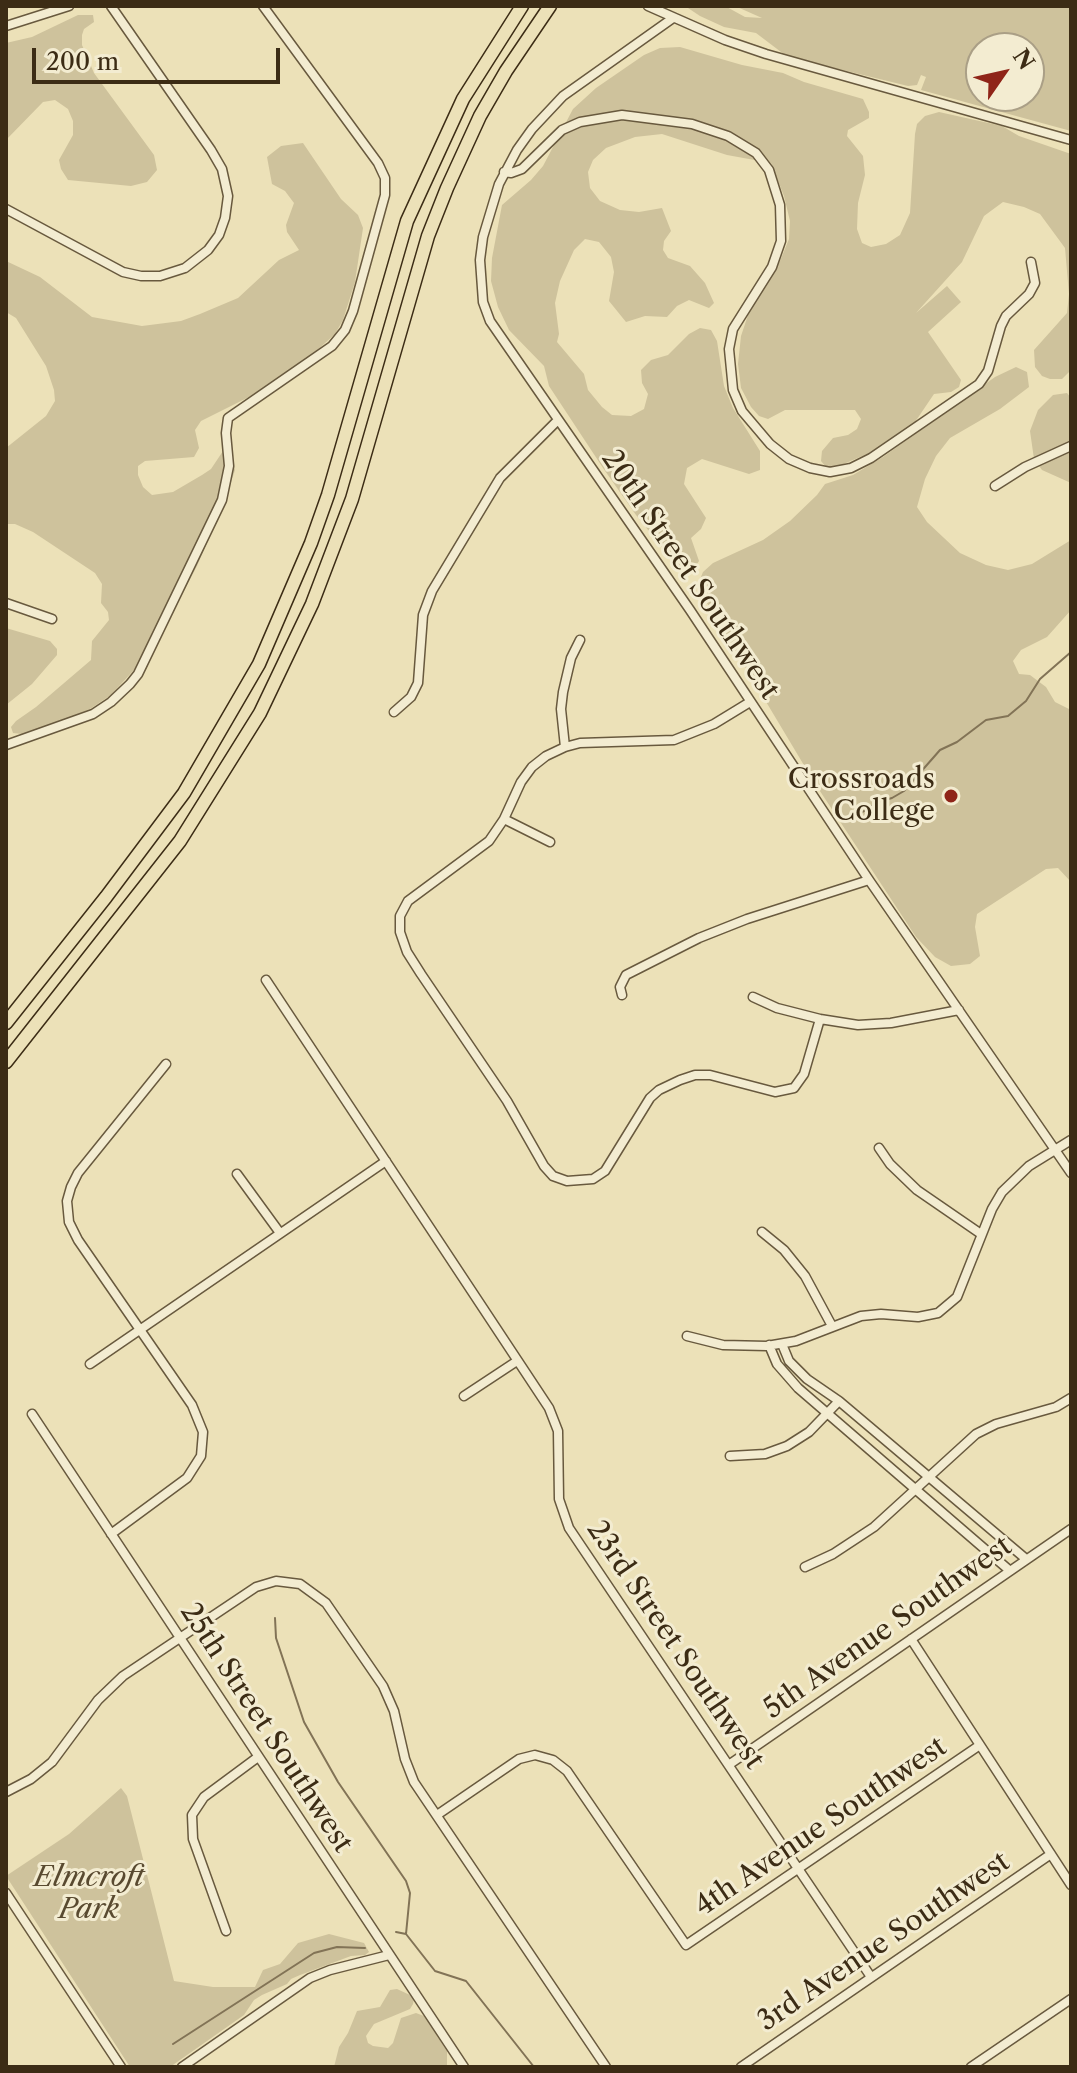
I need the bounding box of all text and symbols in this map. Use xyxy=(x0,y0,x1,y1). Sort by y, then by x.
scale bar xyxy=(36,32,284,82)
north arrow xyxy=(965,32,1045,112)
text: N xyxy=(1007,44,1040,75)
text: 200 m xyxy=(46,47,119,76)
street label: 20th Street Southwest xyxy=(594,444,786,706)
place label: Crossroads College xyxy=(788,763,935,829)
marker: Crossroads College xyxy=(942,787,960,805)
street label: 23rd Street Southwest xyxy=(579,1514,771,1776)
street label: 5th Avenue Southwest xyxy=(758,1530,1018,1726)
street label: 25th Street Southwest xyxy=(173,1597,359,1859)
street label: 4th Avenue Southwest xyxy=(689,1730,953,1924)
street label: 3rd Avenue Southwest xyxy=(752,1845,1016,2039)
park label: Elmcroft Park xyxy=(34,1861,144,1927)

